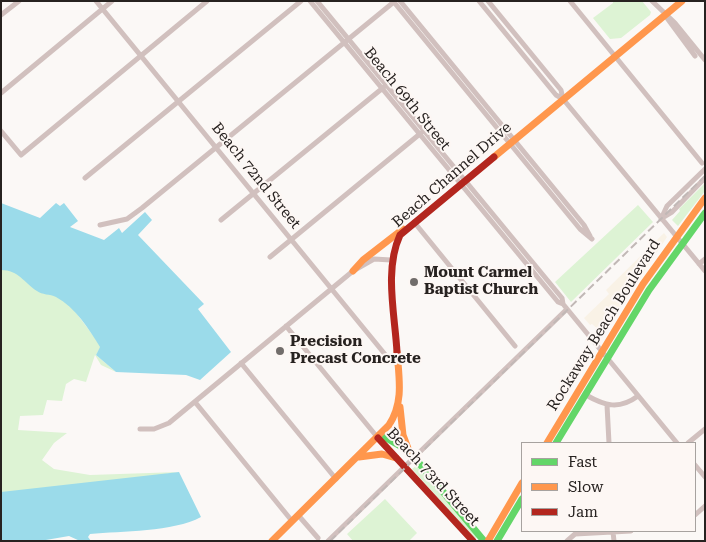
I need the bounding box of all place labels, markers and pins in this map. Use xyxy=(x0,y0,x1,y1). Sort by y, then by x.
place label: Mount Carmel Baptist Church xyxy=(424,264,538,299)
marker: Mount Carmel Baptist Church xyxy=(408,276,420,288)
place label: Precision Precast Concrete xyxy=(290,333,421,368)
marker: Precision Precast Concrete xyxy=(274,345,286,357)

